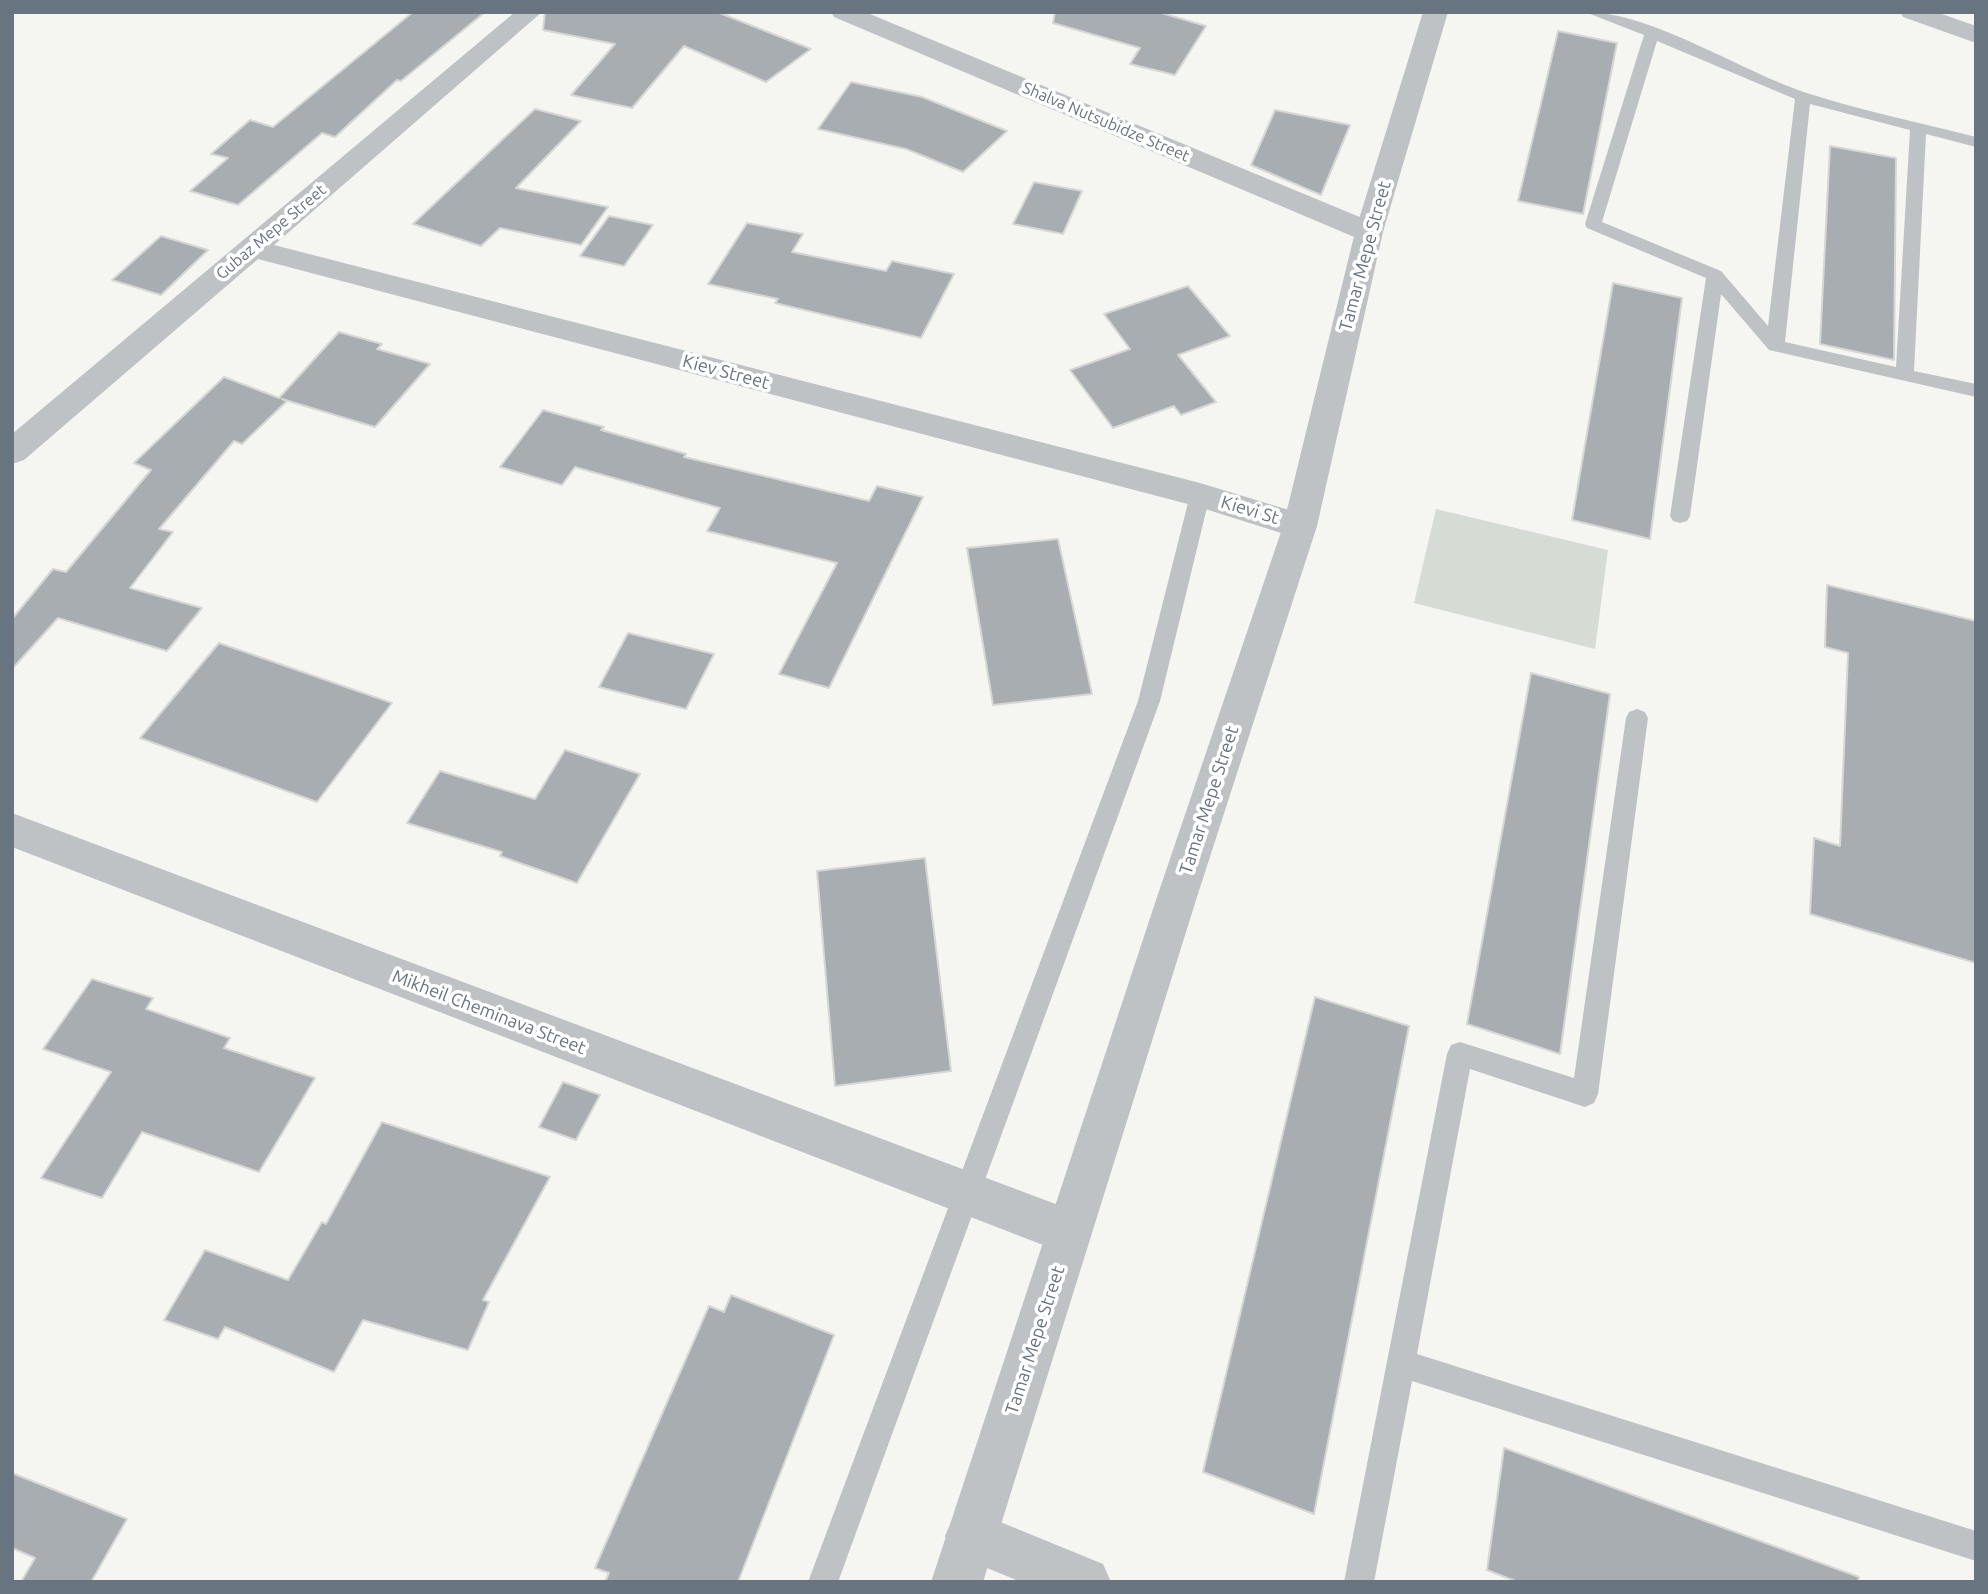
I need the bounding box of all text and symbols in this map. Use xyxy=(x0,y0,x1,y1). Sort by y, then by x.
street label: Shalva Nutsubidze Street xyxy=(1020,78,1192,166)
street label: Tamar Mepe Street xyxy=(1335,178,1395,334)
street label: Gubaz Mepe Street xyxy=(212,180,330,284)
street label: Kiev Street xyxy=(680,350,772,394)
street label: Kievi St xyxy=(1218,491,1282,529)
street label: Tamar Mepe Street xyxy=(1175,723,1243,877)
street label: Mikheil Cheminava Street xyxy=(389,965,589,1059)
street label: Tamar Mepe Street xyxy=(1001,1263,1069,1417)

